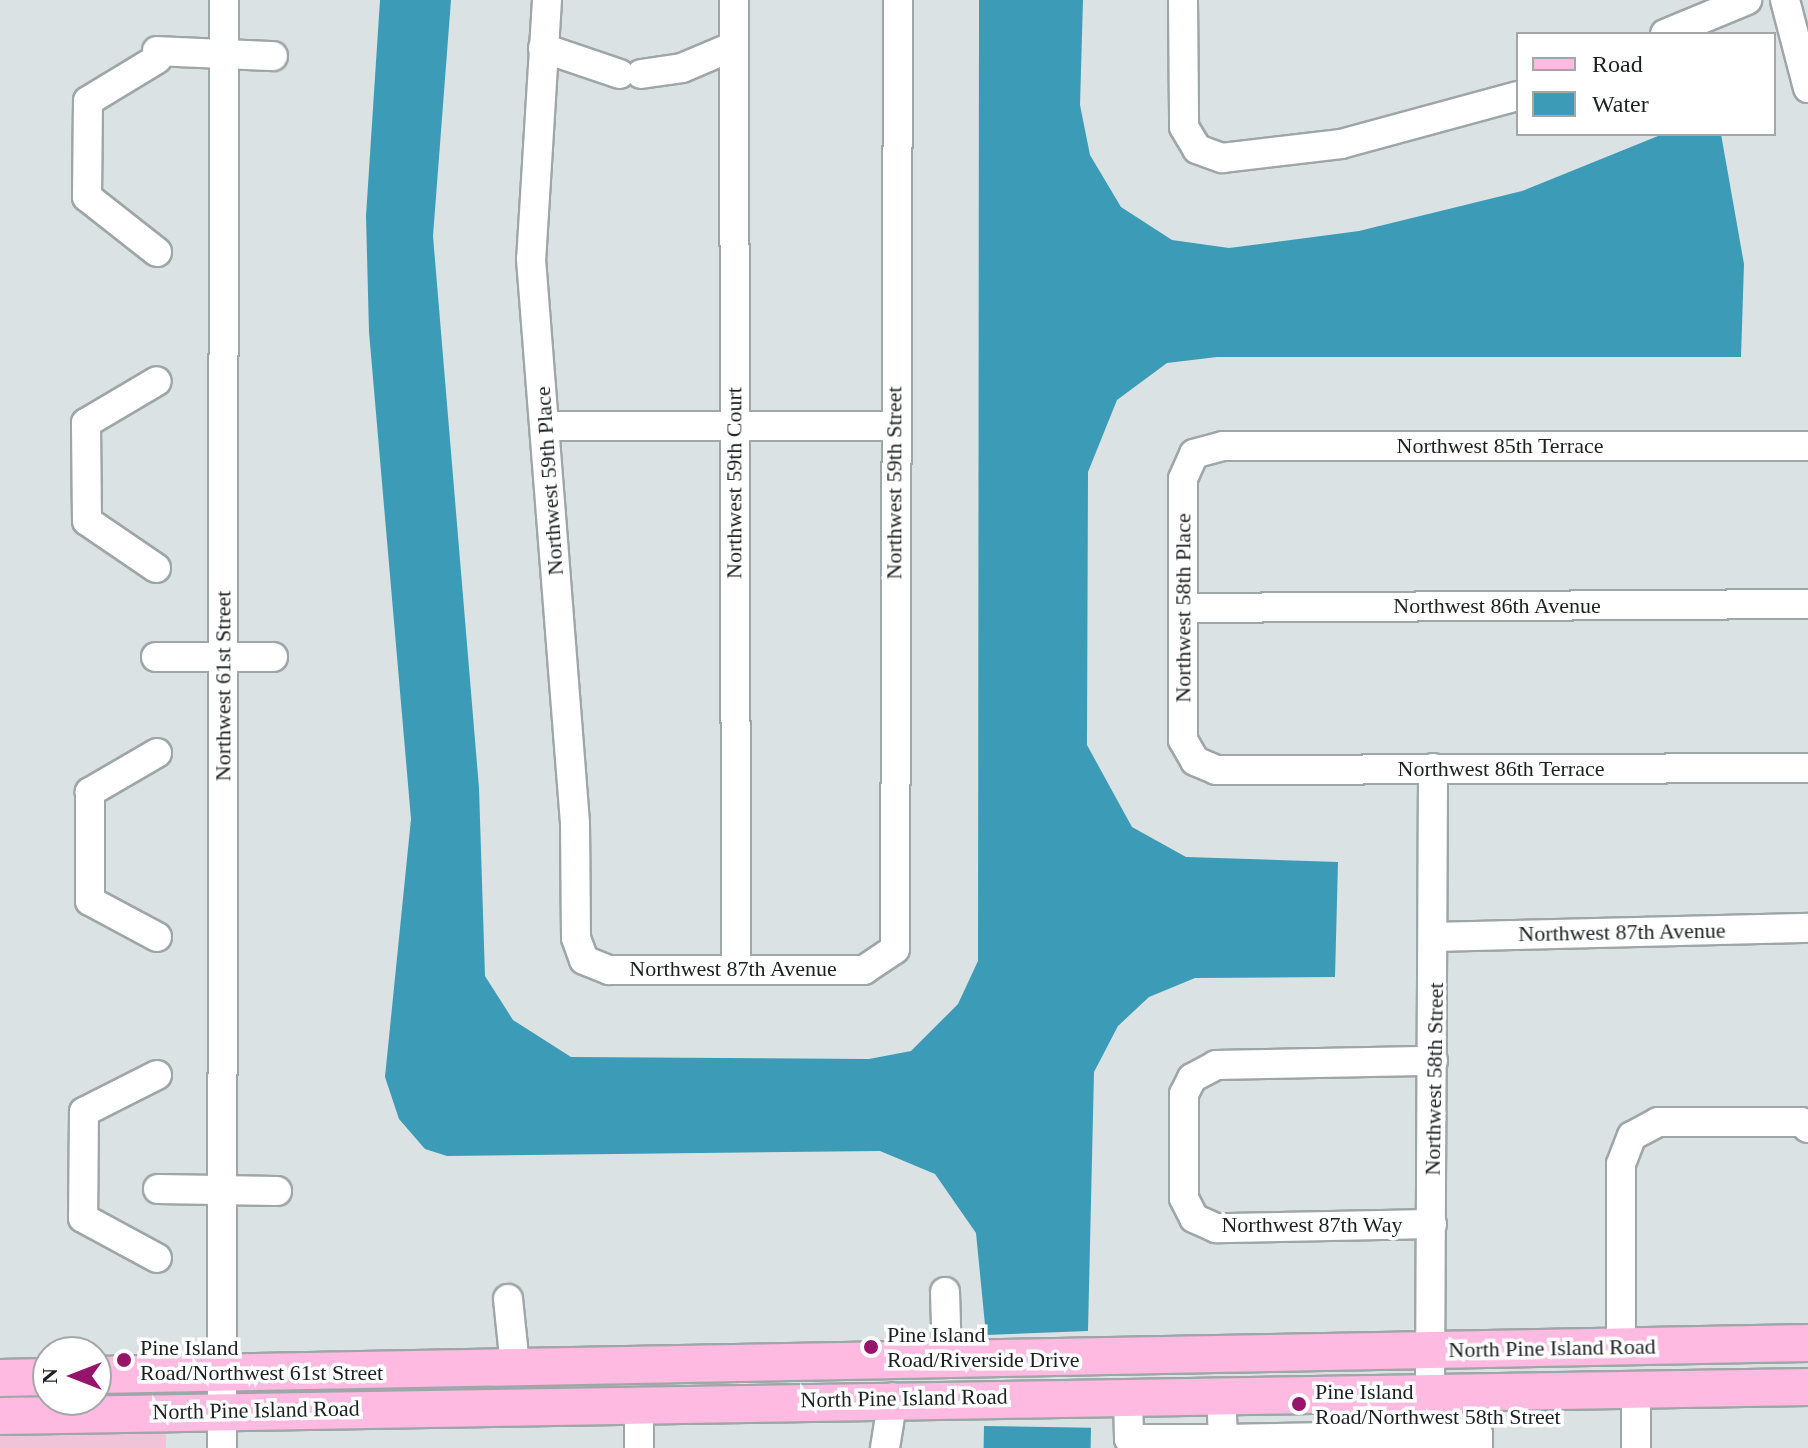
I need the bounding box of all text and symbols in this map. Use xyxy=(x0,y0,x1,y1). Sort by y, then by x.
legend xyxy=(1516,32,1776,136)
text: Road xyxy=(1592,51,1643,77)
text: Water xyxy=(1592,91,1649,117)
street label: Northwest 59th Place xyxy=(529,386,569,576)
street label: Northwest 59th Street xyxy=(881,386,907,580)
street label: Northwest 59th Court xyxy=(721,387,747,579)
street label: Northwest 85th Terrace xyxy=(1396,433,1604,459)
street label: Northwest 58th Place xyxy=(1170,513,1196,703)
street label: Northwest 61st Street xyxy=(210,591,236,781)
street label: Northwest 86th Avenue xyxy=(1393,593,1601,619)
street label: Northwest 86th Terrace xyxy=(1397,756,1605,782)
street label: Northwest 87th Avenue xyxy=(1518,917,1726,947)
street label: Northwest 87th Avenue xyxy=(629,956,837,982)
street label: Northwest 58th Street xyxy=(1419,982,1449,1176)
street label: Northwest 87th Way xyxy=(1221,1212,1403,1238)
place label: Pine Island Road/Riverside Drive xyxy=(887,1321,1079,1372)
street label: North Pine Island Road xyxy=(1448,1333,1656,1363)
place label: Pine Island Road/Northwest 61st Street xyxy=(140,1334,383,1386)
north arrow xyxy=(32,1336,112,1416)
marker: Pine Island Road/Riverside Drive xyxy=(862,1338,880,1356)
marker: Pine Island Road/Northwest 61st Street xyxy=(115,1351,133,1369)
text: N xyxy=(37,1368,62,1384)
place label: Pine Island Road/Northwest 58th Street xyxy=(1315,1378,1561,1430)
street label: North Pine Island Road xyxy=(800,1383,1008,1413)
street label: North Pine Island Road xyxy=(152,1395,360,1425)
marker: Pine Island Road/Northwest 58th Street xyxy=(1290,1395,1308,1413)

